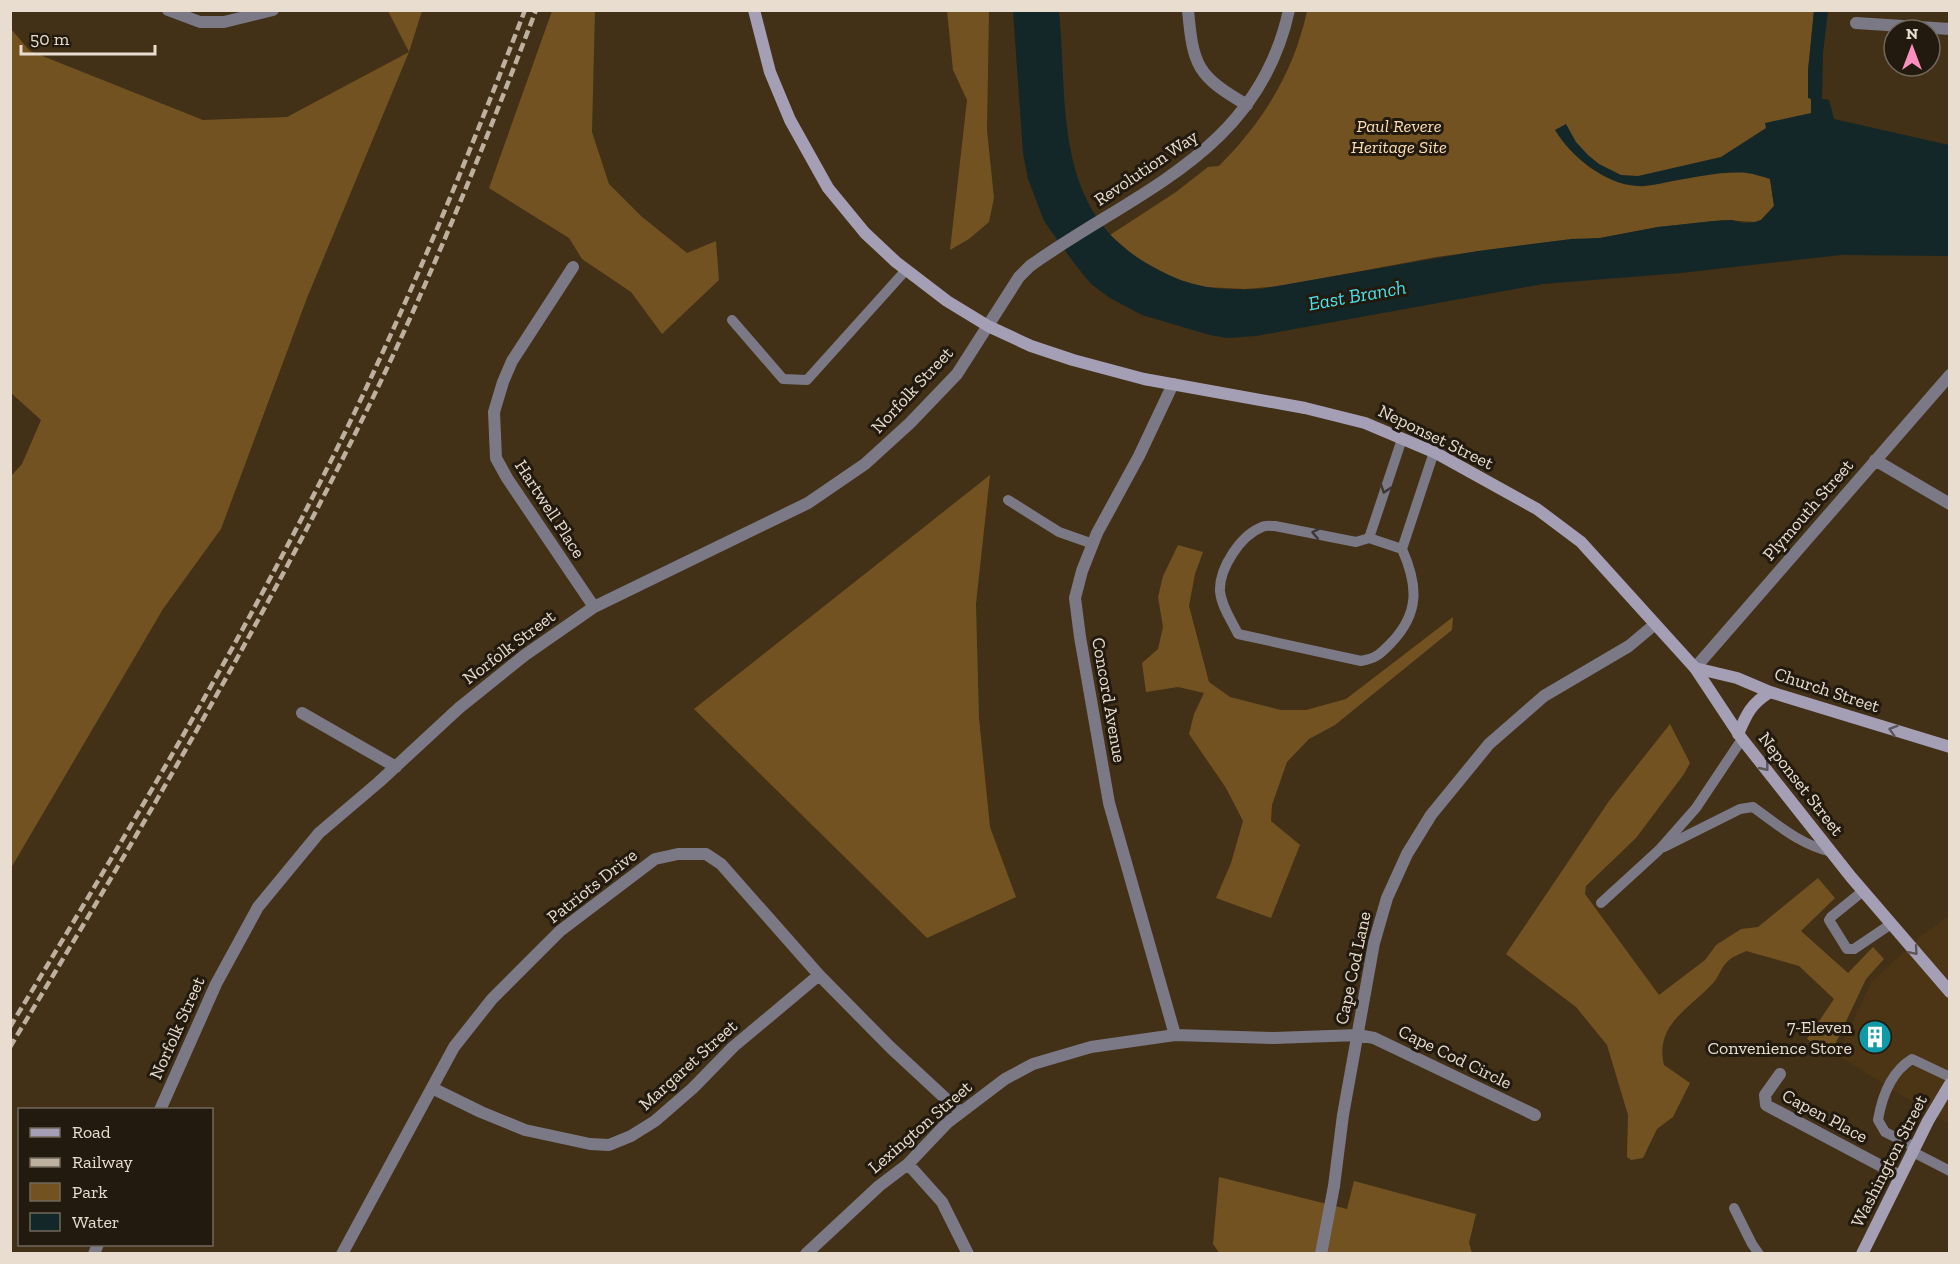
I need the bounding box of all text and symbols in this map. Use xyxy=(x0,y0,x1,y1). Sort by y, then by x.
scale bar xyxy=(21,18,154,56)
north arrow xyxy=(1882,18,1942,78)
text: N xyxy=(1906,24,1918,43)
text: 50 m xyxy=(30,28,70,50)
park label: Paul Revere Heritage Site xyxy=(1351,115,1447,158)
street label: Revolution Way xyxy=(1090,125,1203,211)
water label: East Branch xyxy=(1306,275,1408,315)
street label: Norfolk Street xyxy=(866,342,958,438)
street label: Neponset Street xyxy=(1375,400,1497,474)
street label: Plymouth Street xyxy=(1758,455,1858,565)
street label: Hartwell Place xyxy=(510,456,590,562)
one-way arrow xyxy=(1380,483,1392,494)
one-way arrow xyxy=(1311,527,1321,540)
street label: Norfolk Street xyxy=(458,605,560,689)
street label: Concord Avenue xyxy=(1087,636,1131,764)
street label: Church Street xyxy=(1772,663,1883,717)
one-way arrow xyxy=(1889,725,1899,737)
street label: Neponset Street xyxy=(1754,728,1848,840)
one-way arrow xyxy=(1757,760,1768,771)
street label: Patriots Drive xyxy=(542,844,642,928)
street label: Cape Cod Lane xyxy=(1330,910,1376,1026)
one-way arrow xyxy=(1907,944,1918,955)
street label: Norfolk Street xyxy=(145,973,210,1083)
street label: Margaret Street xyxy=(634,1015,742,1115)
place label: 7-Eleven Convenience Store xyxy=(1707,1016,1853,1059)
building icon: 7-Eleven Convenience Store xyxy=(1857,1019,1893,1055)
street label: Cape Cod Circle xyxy=(1395,1020,1515,1094)
street label: Lexington Street xyxy=(864,1076,977,1178)
street label: Capen Place xyxy=(1778,1084,1872,1148)
street label: Washington Street xyxy=(1846,1091,1932,1231)
legend xyxy=(18,1108,213,1246)
text: Road xyxy=(72,1121,111,1143)
text: Railway xyxy=(72,1151,134,1173)
text: Park xyxy=(72,1181,108,1203)
text: Water xyxy=(72,1211,119,1233)

